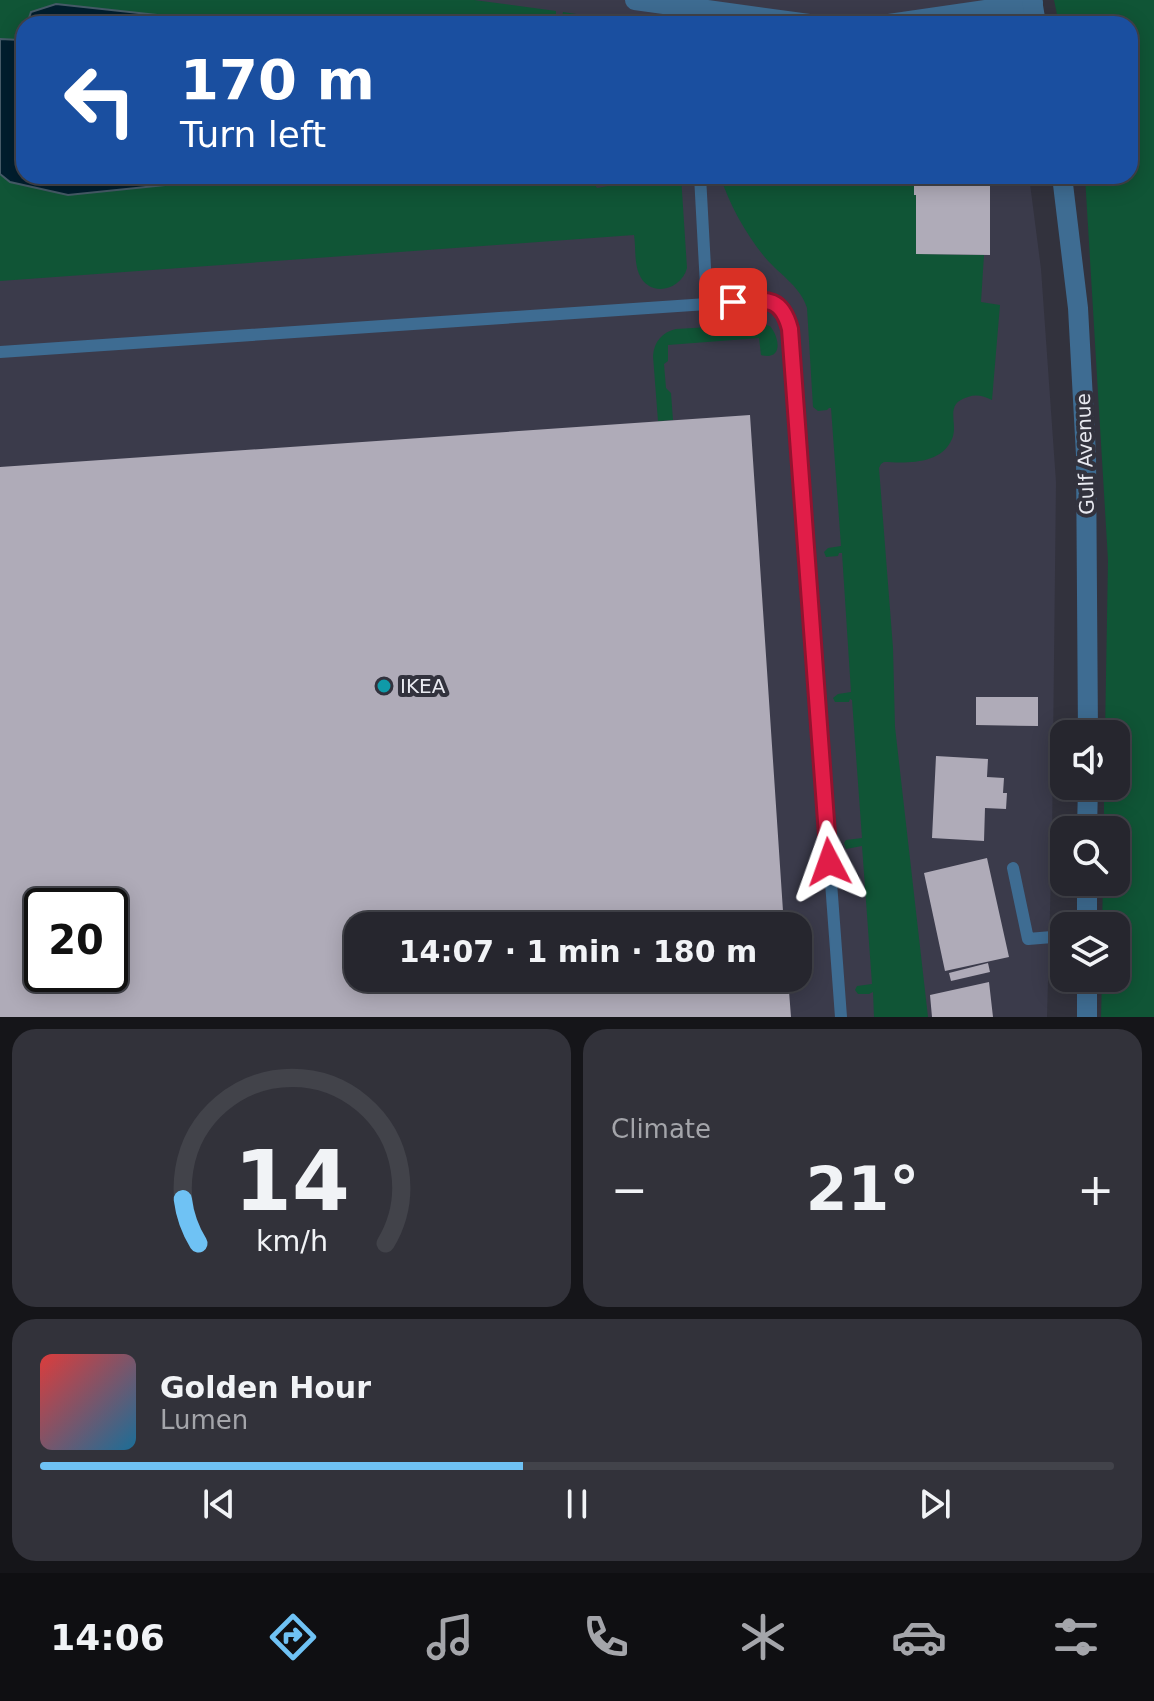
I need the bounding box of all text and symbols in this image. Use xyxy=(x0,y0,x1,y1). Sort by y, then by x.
text: 170 m xyxy=(180,47,375,112)
icon: left xyxy=(48,48,152,152)
text: Turn left xyxy=(180,114,326,155)
pin xyxy=(699,268,767,336)
icon: arrive xyxy=(711,280,755,324)
street label: Gulf Avenue xyxy=(1071,393,1099,515)
place label: IKEA xyxy=(400,674,446,698)
marker: IKEA xyxy=(375,677,393,695)
map controls xyxy=(1050,720,1130,992)
button: sound xyxy=(1050,720,1130,800)
button: search xyxy=(1050,816,1130,896)
position arrow xyxy=(787,820,871,904)
speed limit sign: 20 xyxy=(24,888,128,992)
button: layers xyxy=(1050,912,1130,992)
text: 14:07 · 1 min · 180 m xyxy=(399,934,757,969)
text: Climate xyxy=(611,1114,711,1144)
text: 14 xyxy=(234,1133,349,1230)
text: 21° xyxy=(806,1154,919,1224)
text: − xyxy=(611,1164,648,1215)
text: + xyxy=(1077,1164,1114,1215)
text: km/h xyxy=(255,1224,328,1258)
text: Golden Hour xyxy=(160,1370,371,1405)
text: Lumen xyxy=(160,1405,248,1435)
icon: previous xyxy=(197,1482,241,1526)
icon: pause xyxy=(555,1482,599,1526)
icon: next xyxy=(913,1482,957,1526)
icon: directions xyxy=(265,1609,321,1665)
icon: music xyxy=(422,1609,478,1665)
icon: phone xyxy=(578,1609,634,1665)
icon: climate xyxy=(735,1609,791,1665)
icon: car xyxy=(891,1609,947,1665)
icon: filters xyxy=(1048,1609,1104,1665)
text: 14:06 xyxy=(50,1617,165,1658)

